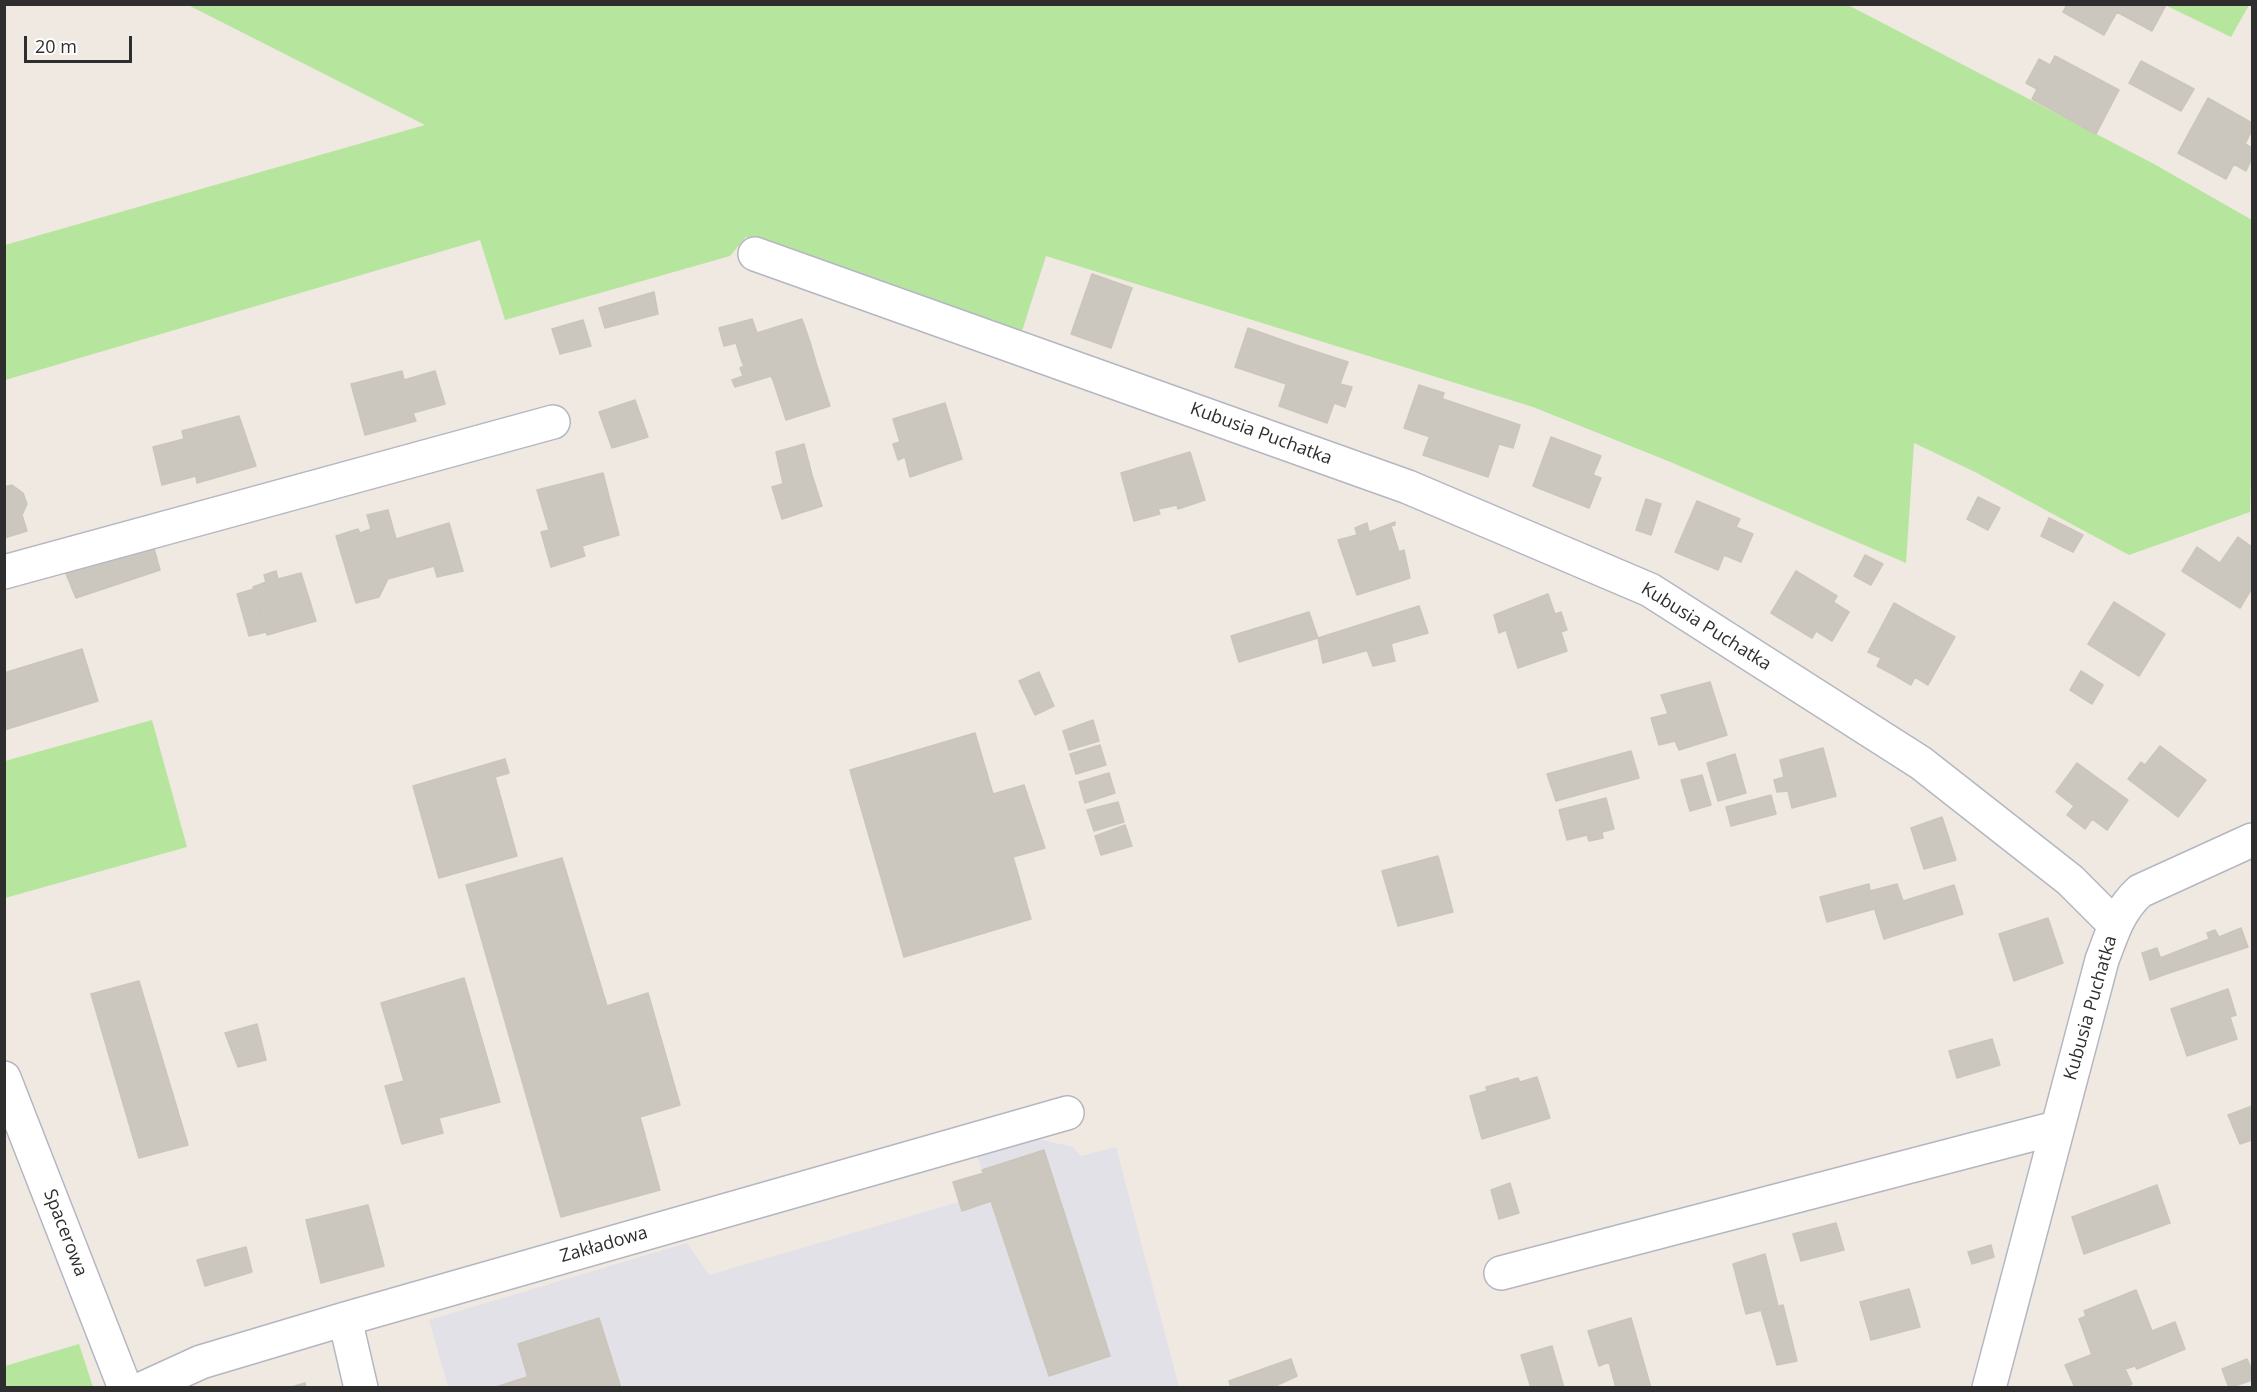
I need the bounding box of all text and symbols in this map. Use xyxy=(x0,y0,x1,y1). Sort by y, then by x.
scale bar xyxy=(27,24,135,62)
text: 20 m xyxy=(35,34,77,58)
street label: Kubusia Puchatka xyxy=(1187,398,1335,470)
street label: Kubusia Puchatka xyxy=(1637,578,1775,676)
street label: Kubusia Puchatka xyxy=(2060,933,2122,1083)
street label: Spacerowa xyxy=(38,1186,92,1280)
street label: Zakładowa xyxy=(558,1222,650,1268)

